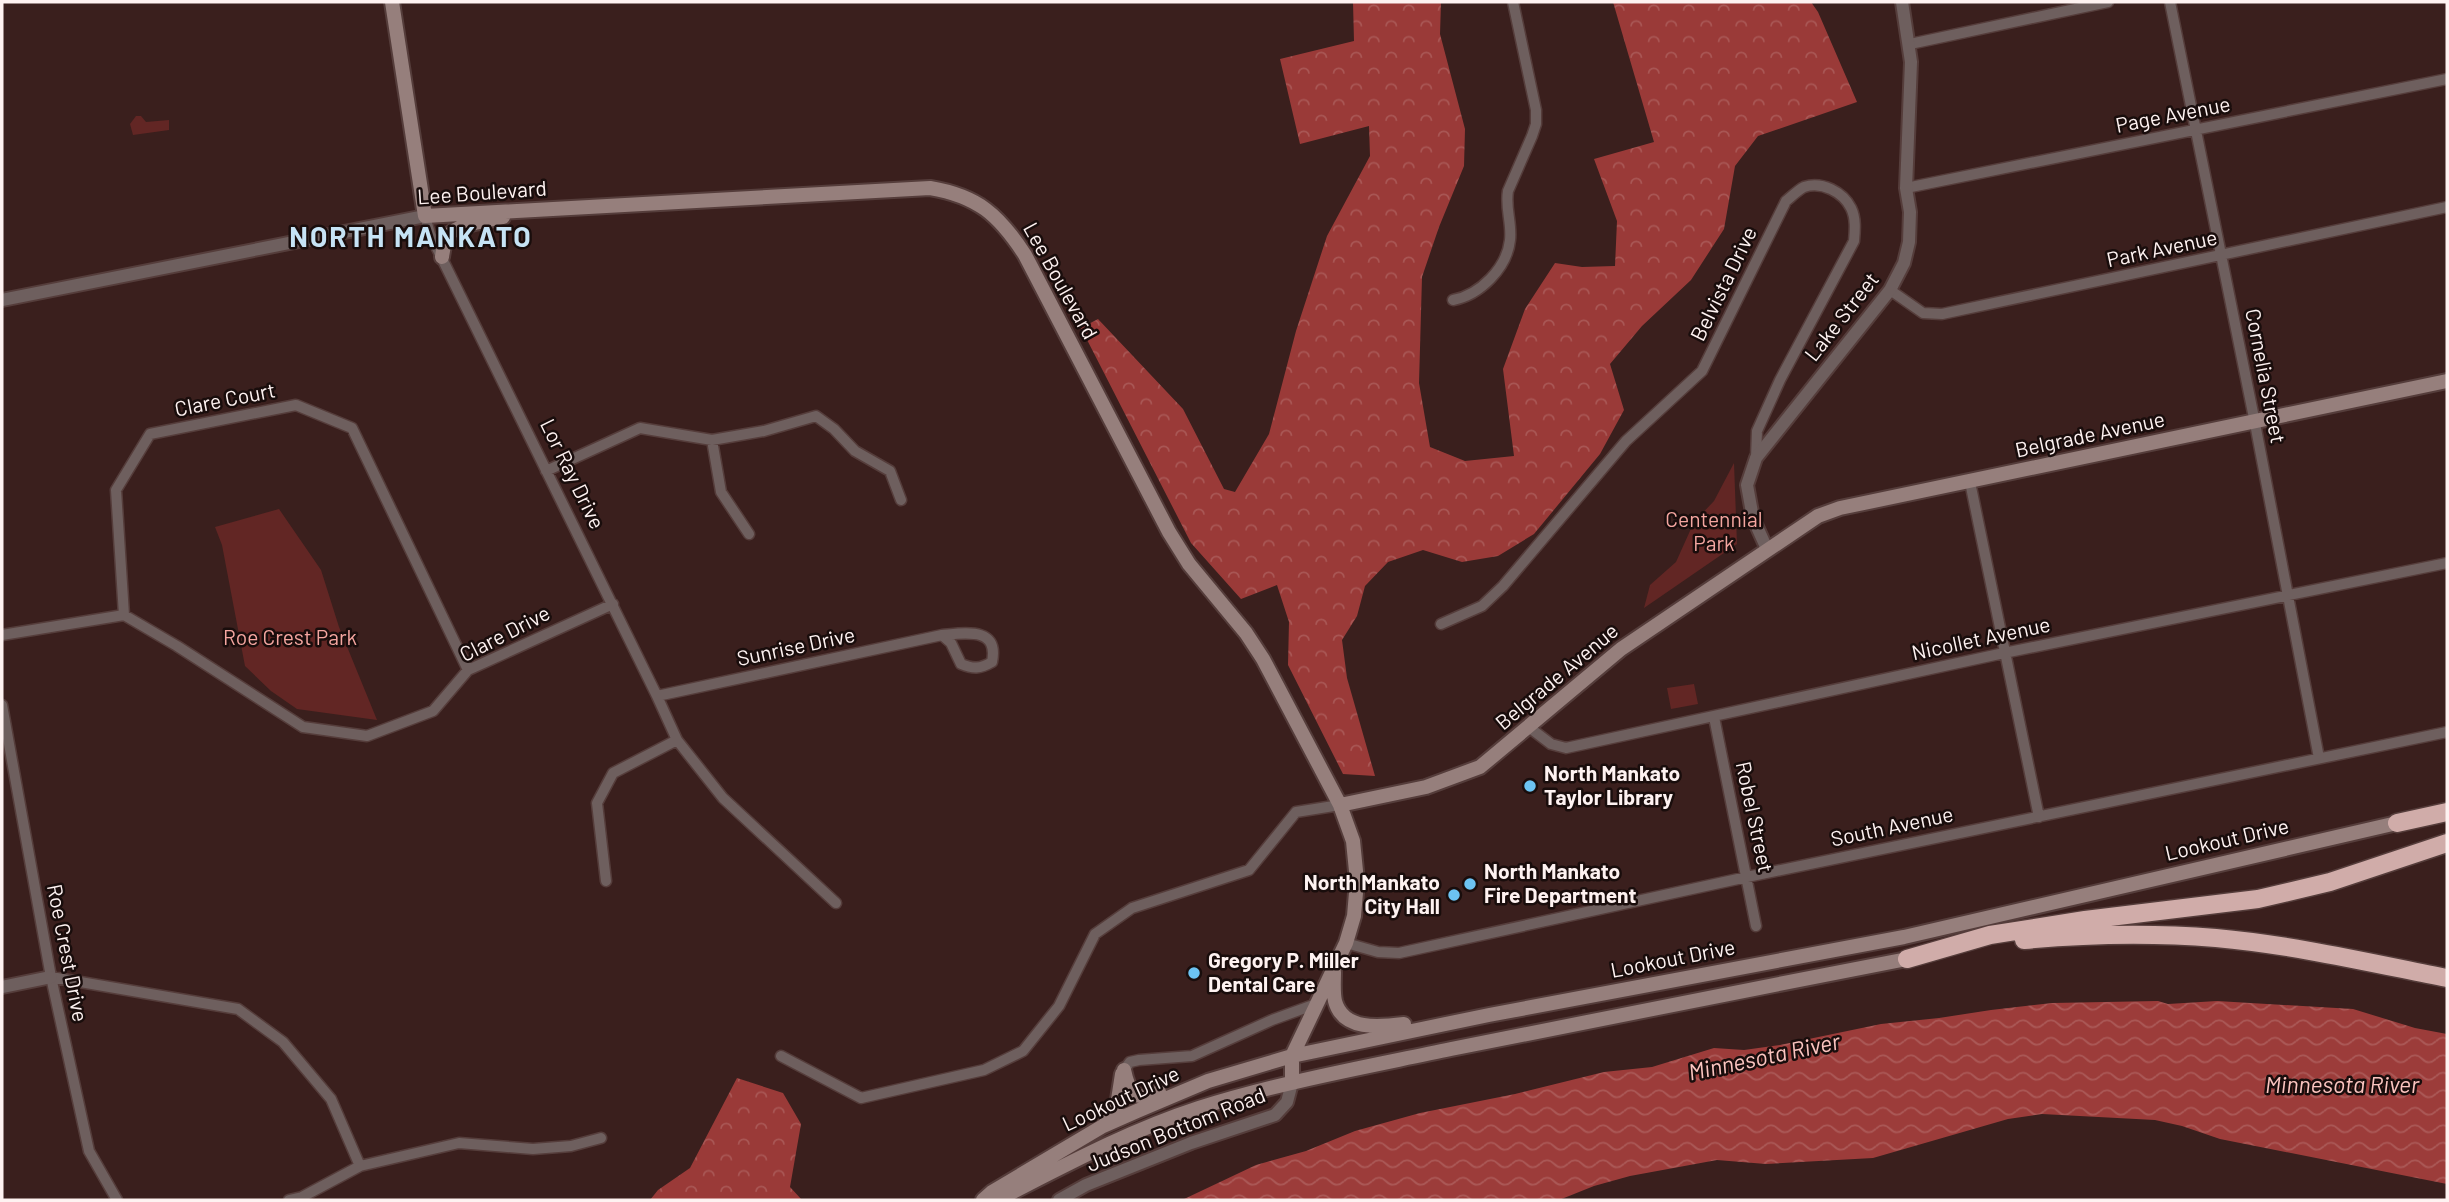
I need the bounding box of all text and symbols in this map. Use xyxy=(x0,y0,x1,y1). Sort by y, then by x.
street label: Page Avenue xyxy=(2113,90,2232,137)
street label: Lee Boulevard xyxy=(416,175,547,208)
street label: Lee Boulevard xyxy=(1019,218,1104,343)
district label: NORTH MANKATO xyxy=(289,219,533,253)
street label: Belvista Drive xyxy=(1684,222,1761,345)
street label: Park Avenue xyxy=(2104,224,2219,271)
street label: Lake Street xyxy=(1798,267,1883,365)
street label: Cornelia Street xyxy=(2241,306,2292,445)
street label: Clare Court xyxy=(172,377,277,421)
street label: Belgrade Avenue xyxy=(2013,405,2167,462)
street label: Lor Ray Drive xyxy=(536,414,611,532)
park label: Centennial Park xyxy=(1665,506,1763,555)
street label: Clare Drive xyxy=(455,599,554,666)
street label: Nicollet Avenue xyxy=(1909,611,2052,664)
street label: Belgrade Avenue xyxy=(1490,617,1622,734)
street label: Sunrise Drive xyxy=(734,621,857,670)
park label: Roe Crest Park xyxy=(223,624,357,649)
street label: Robel Street xyxy=(1731,759,1779,875)
place label: North Mankato Taylor Library xyxy=(1544,760,1680,809)
marker: North Mankato Taylor Library xyxy=(1522,778,1538,794)
street label: South Avenue xyxy=(1828,800,1955,851)
street label: Lookout Drive xyxy=(2162,812,2291,865)
place label: North Mankato Fire Department xyxy=(1484,858,1637,907)
place label: North Mankato City Hall xyxy=(1304,869,1440,918)
marker: North Mankato Fire Department xyxy=(1462,876,1478,892)
street label: Roe Crest Drive xyxy=(43,882,94,1024)
marker: North Mankato City Hall xyxy=(1446,887,1462,903)
street label: Lookout Drive xyxy=(1608,933,1737,982)
place label: Gregory P. Miller Dental Care xyxy=(1208,947,1359,996)
marker: Gregory P. Miller Dental Care xyxy=(1186,965,1202,981)
water label: Minnesota River xyxy=(1685,1026,1843,1086)
street label: Lookout Drive xyxy=(1058,1060,1183,1136)
water label: Minnesota River xyxy=(2265,1070,2420,1098)
street label: Judson Bottom Road xyxy=(1082,1081,1269,1176)

